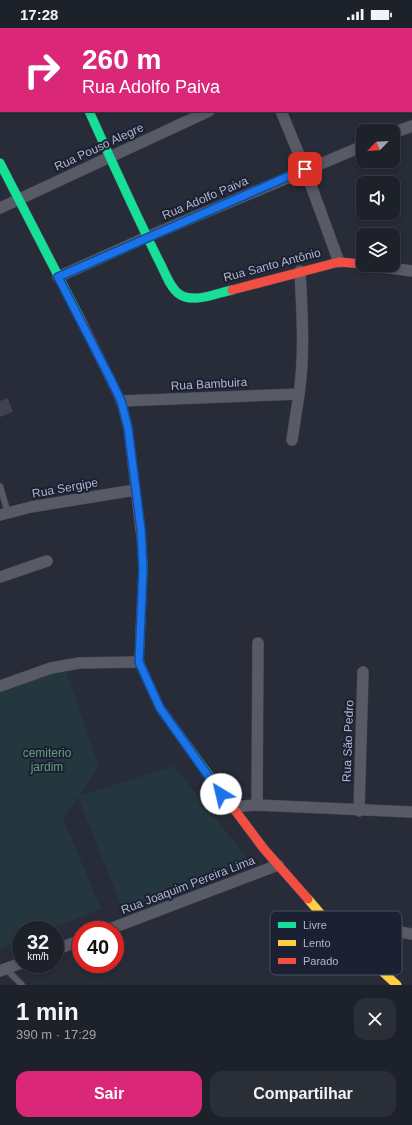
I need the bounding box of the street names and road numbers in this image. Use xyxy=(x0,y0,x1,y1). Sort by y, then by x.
street label: Rua Pouso Alegre xyxy=(52,120,146,174)
street label: Rua Adolfo Paiva xyxy=(160,173,250,222)
street label: Rua Santo Antônio xyxy=(222,245,322,285)
street label: Rua Bambuira xyxy=(170,375,248,393)
street label: Rua Sergipe xyxy=(31,475,99,501)
street label: Rua São Pedro xyxy=(340,699,356,782)
street label: Rua Joaquim Pereira Lima xyxy=(119,853,257,917)

